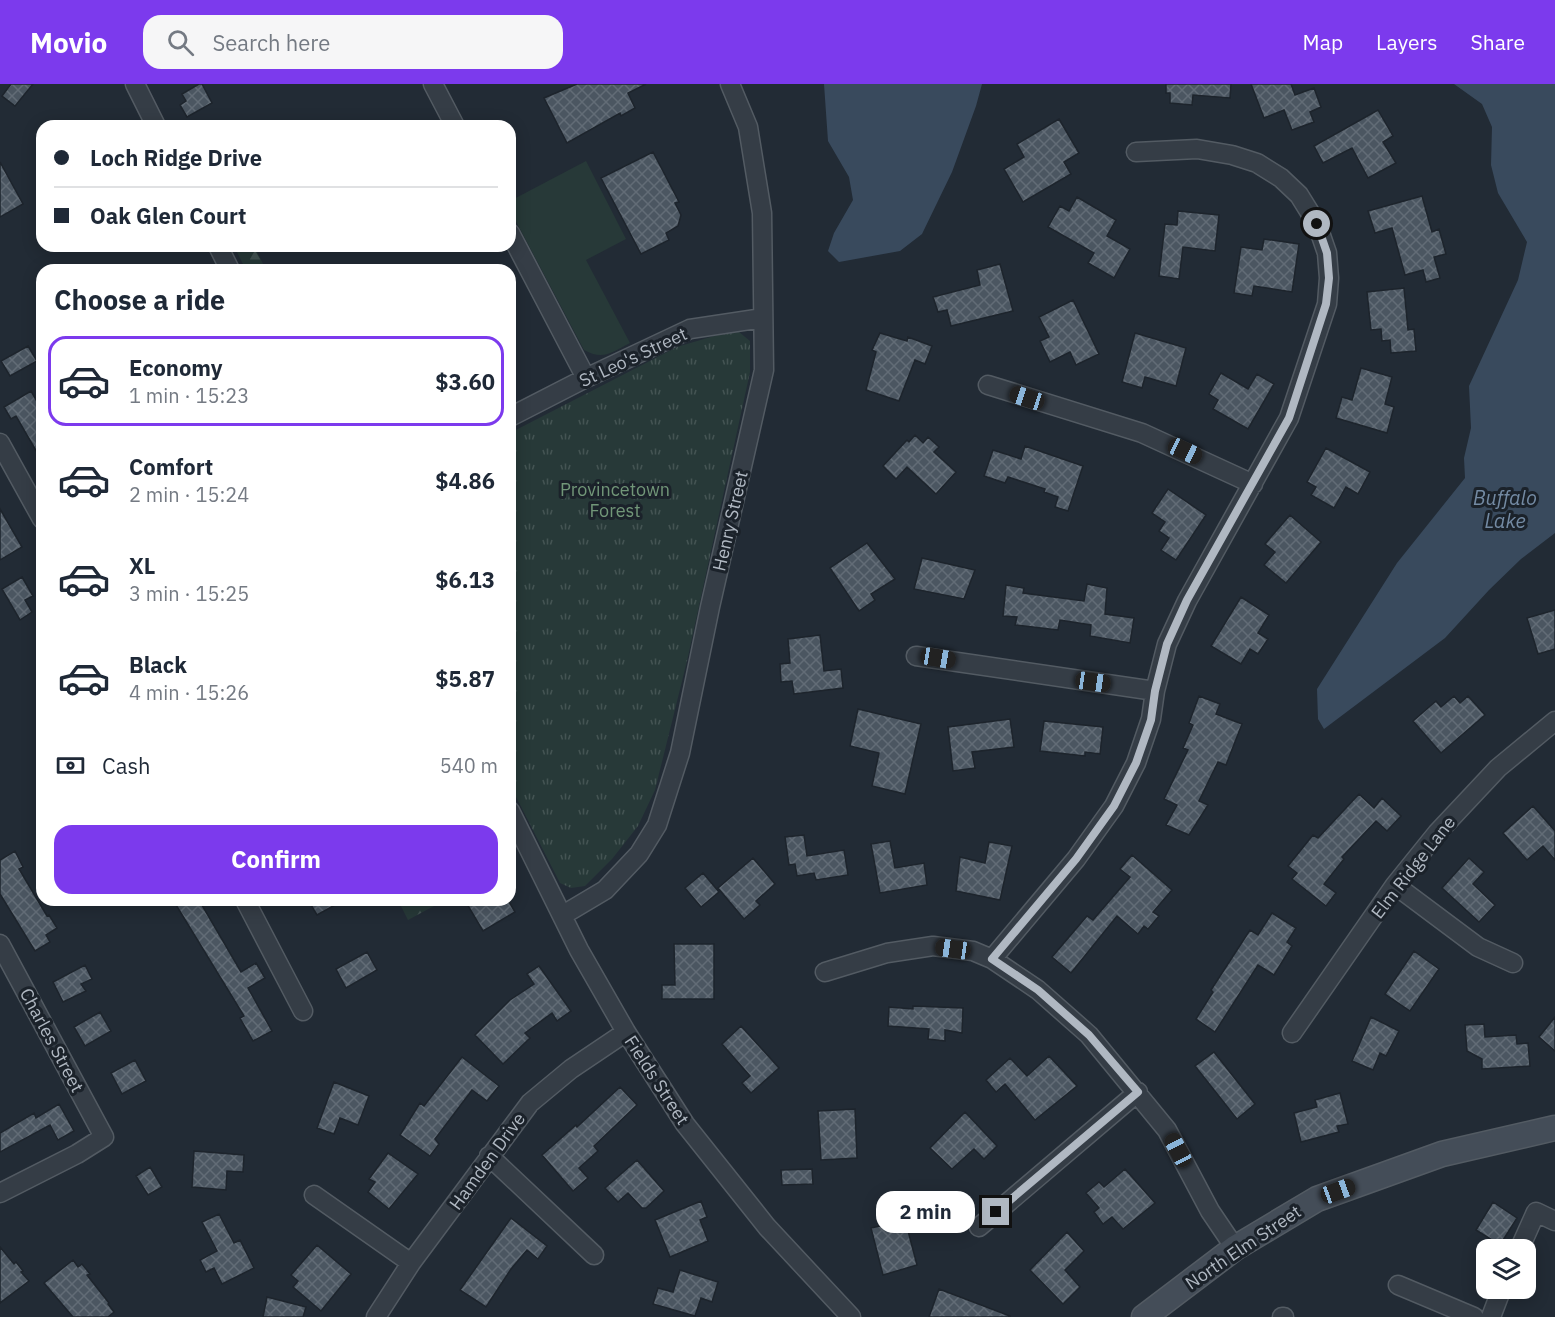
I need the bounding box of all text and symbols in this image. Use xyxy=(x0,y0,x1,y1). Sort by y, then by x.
search box xyxy=(143,15,563,69)
text: Movio xyxy=(30,24,107,61)
icon: search xyxy=(164,26,197,59)
text: Search here xyxy=(212,28,330,57)
text: Map xyxy=(1303,28,1343,56)
text: Layers xyxy=(1376,28,1438,56)
text: Share xyxy=(1471,28,1525,56)
text: Loch Ridge Drive xyxy=(90,143,262,172)
text: Oak Glen Court xyxy=(90,201,247,230)
route start xyxy=(1303,210,1330,237)
text: Choose a ride xyxy=(54,282,225,317)
street label: St Leo's Street xyxy=(575,322,691,392)
text: Economy xyxy=(129,353,223,382)
icon: car xyxy=(57,354,111,408)
text: $3.60 xyxy=(435,367,495,396)
text: 1 min · 15:23 xyxy=(129,382,249,409)
car xyxy=(1007,384,1047,412)
car xyxy=(1165,435,1205,467)
text: Comfort xyxy=(129,452,213,481)
icon: car xyxy=(57,453,111,507)
text: $4.86 xyxy=(435,466,495,495)
street label: Henry Street xyxy=(707,469,753,573)
park label: Provincetown Forest xyxy=(560,478,670,522)
text: 2 min · 15:24 xyxy=(129,481,249,508)
water label: Buffalo Lake xyxy=(1473,484,1537,534)
text: XL xyxy=(129,551,155,580)
icon: car xyxy=(57,552,111,606)
text: $6.13 xyxy=(435,565,495,594)
text: 3 min · 15:25 xyxy=(129,580,249,607)
car xyxy=(919,646,957,670)
text: Black xyxy=(129,650,187,679)
icon: car xyxy=(57,651,111,705)
text: $5.87 xyxy=(435,664,495,693)
car xyxy=(1074,671,1112,693)
text: 4 min · 15:26 xyxy=(129,679,249,706)
icon: cash xyxy=(54,749,87,782)
text: Cash xyxy=(102,751,151,780)
text: 540 m xyxy=(440,752,498,779)
street label: Elm Ridge Lane xyxy=(1366,811,1460,923)
button: Confirm xyxy=(54,825,498,894)
car xyxy=(934,938,972,960)
street label: Charles Street xyxy=(15,984,89,1096)
street label: Fields Street xyxy=(620,1031,694,1129)
street label: Hamden Drive xyxy=(444,1108,530,1214)
car xyxy=(1162,1130,1194,1170)
car xyxy=(1318,1176,1358,1206)
callout: 2 min xyxy=(876,1191,975,1233)
text: 2 min xyxy=(899,1198,952,1225)
route end xyxy=(982,1198,1009,1225)
street label: North Elm Street xyxy=(1181,1200,1305,1294)
map controls xyxy=(1476,1239,1536,1299)
button: layers xyxy=(1476,1239,1536,1299)

